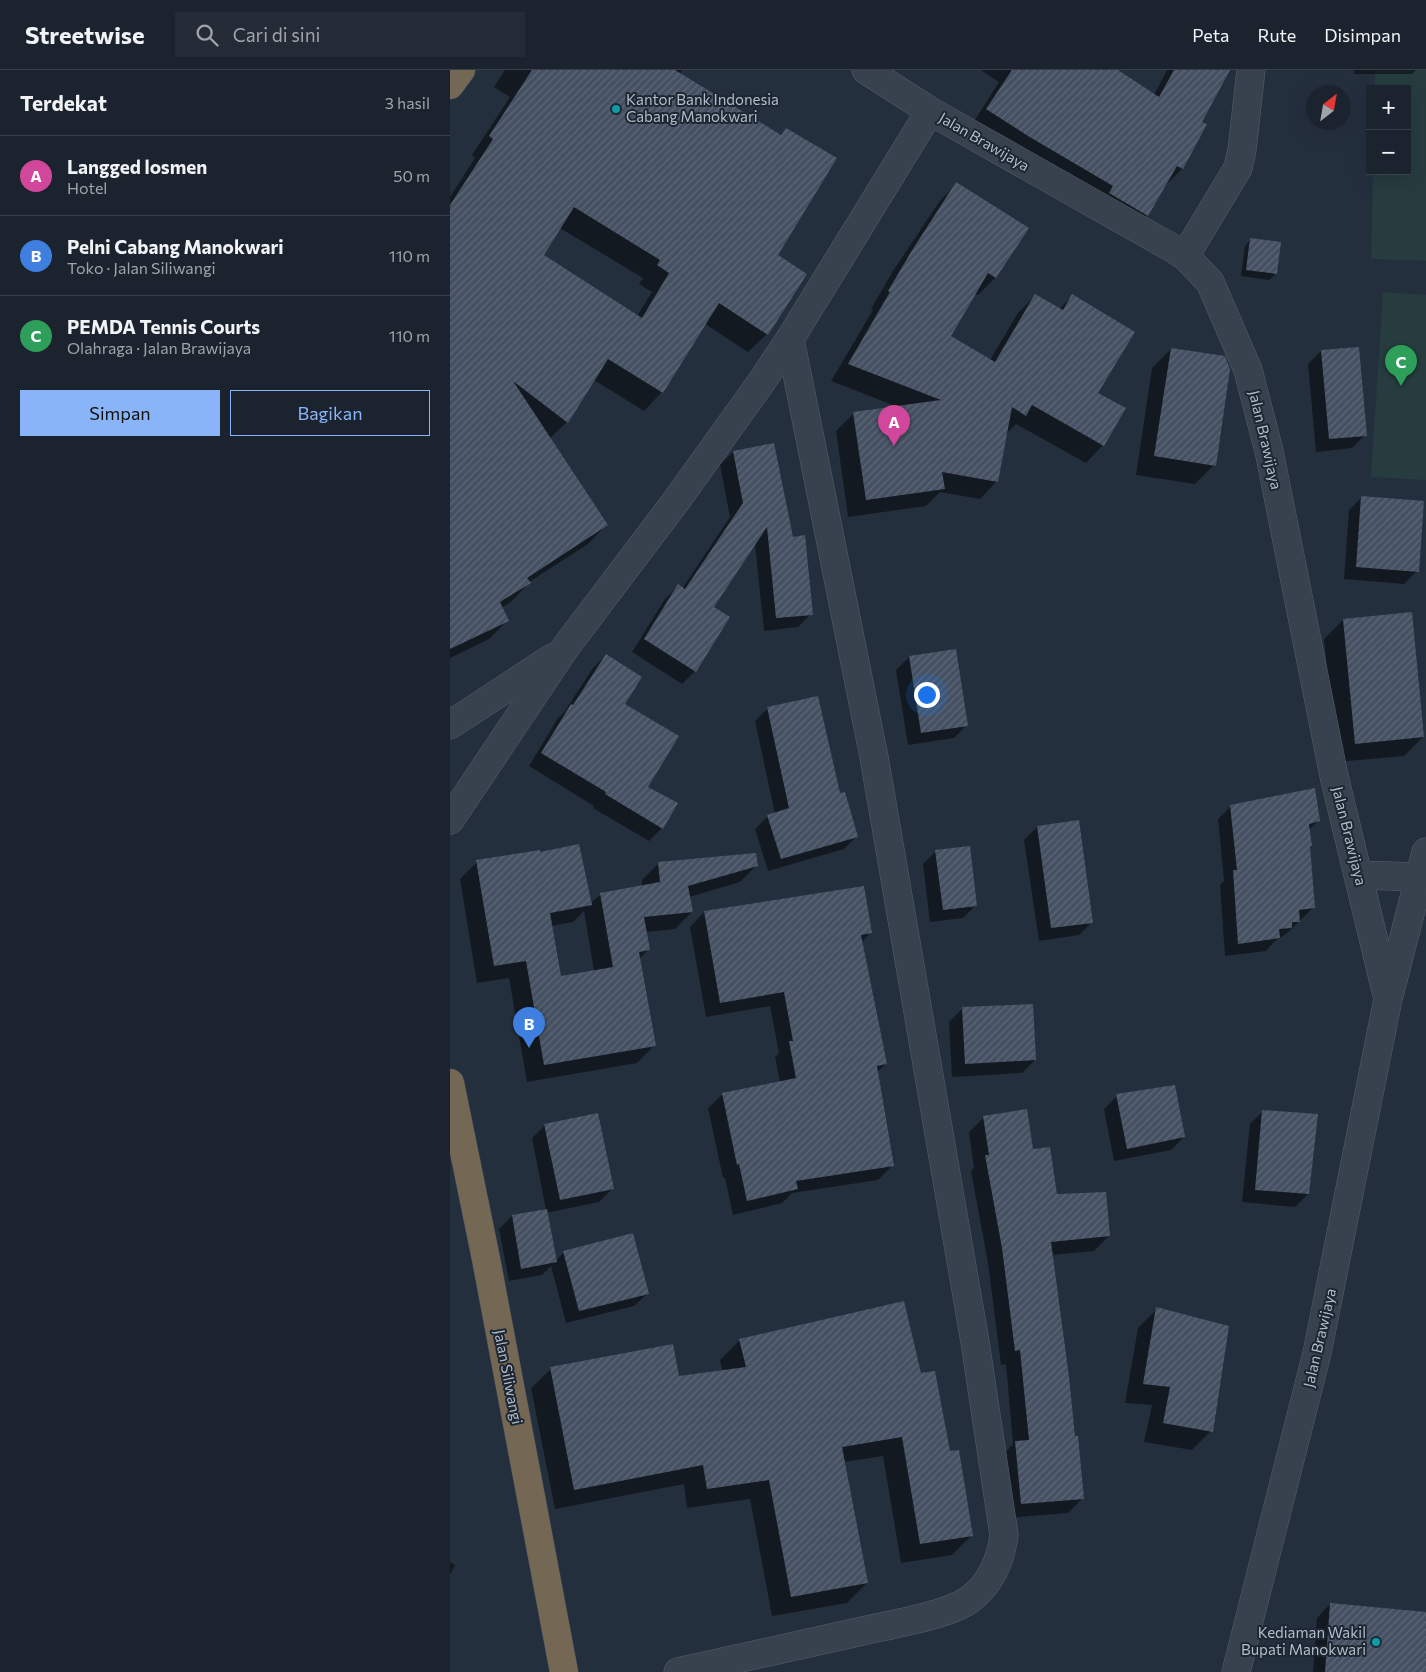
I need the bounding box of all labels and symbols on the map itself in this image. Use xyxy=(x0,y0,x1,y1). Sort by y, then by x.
north arrow xyxy=(1306,85,1351,130)
place label: Kantor Bank Indonesia Cabang Manokwari xyxy=(626,90,779,125)
marker: Kantor Bank Indonesia Cabang Manokwari xyxy=(610,103,622,115)
street label: Jalan Brawijaya xyxy=(936,108,1033,174)
pin: C xyxy=(1385,345,1417,386)
street label: Jalan Brawijaya xyxy=(1246,388,1286,491)
pin: A xyxy=(878,405,910,446)
your location xyxy=(914,682,940,708)
street label: Jalan Brawijaya xyxy=(1329,784,1371,887)
pin: B xyxy=(513,1007,545,1048)
street label: Jalan Brawijaya xyxy=(1299,1286,1339,1389)
street label: Jalan Siliwangi xyxy=(491,1328,527,1426)
place label: Kediaman Wakil Bupati Manokwari xyxy=(1241,1623,1366,1658)
marker: Kediaman Wakil Bupati Manokwari xyxy=(1370,1636,1382,1648)

